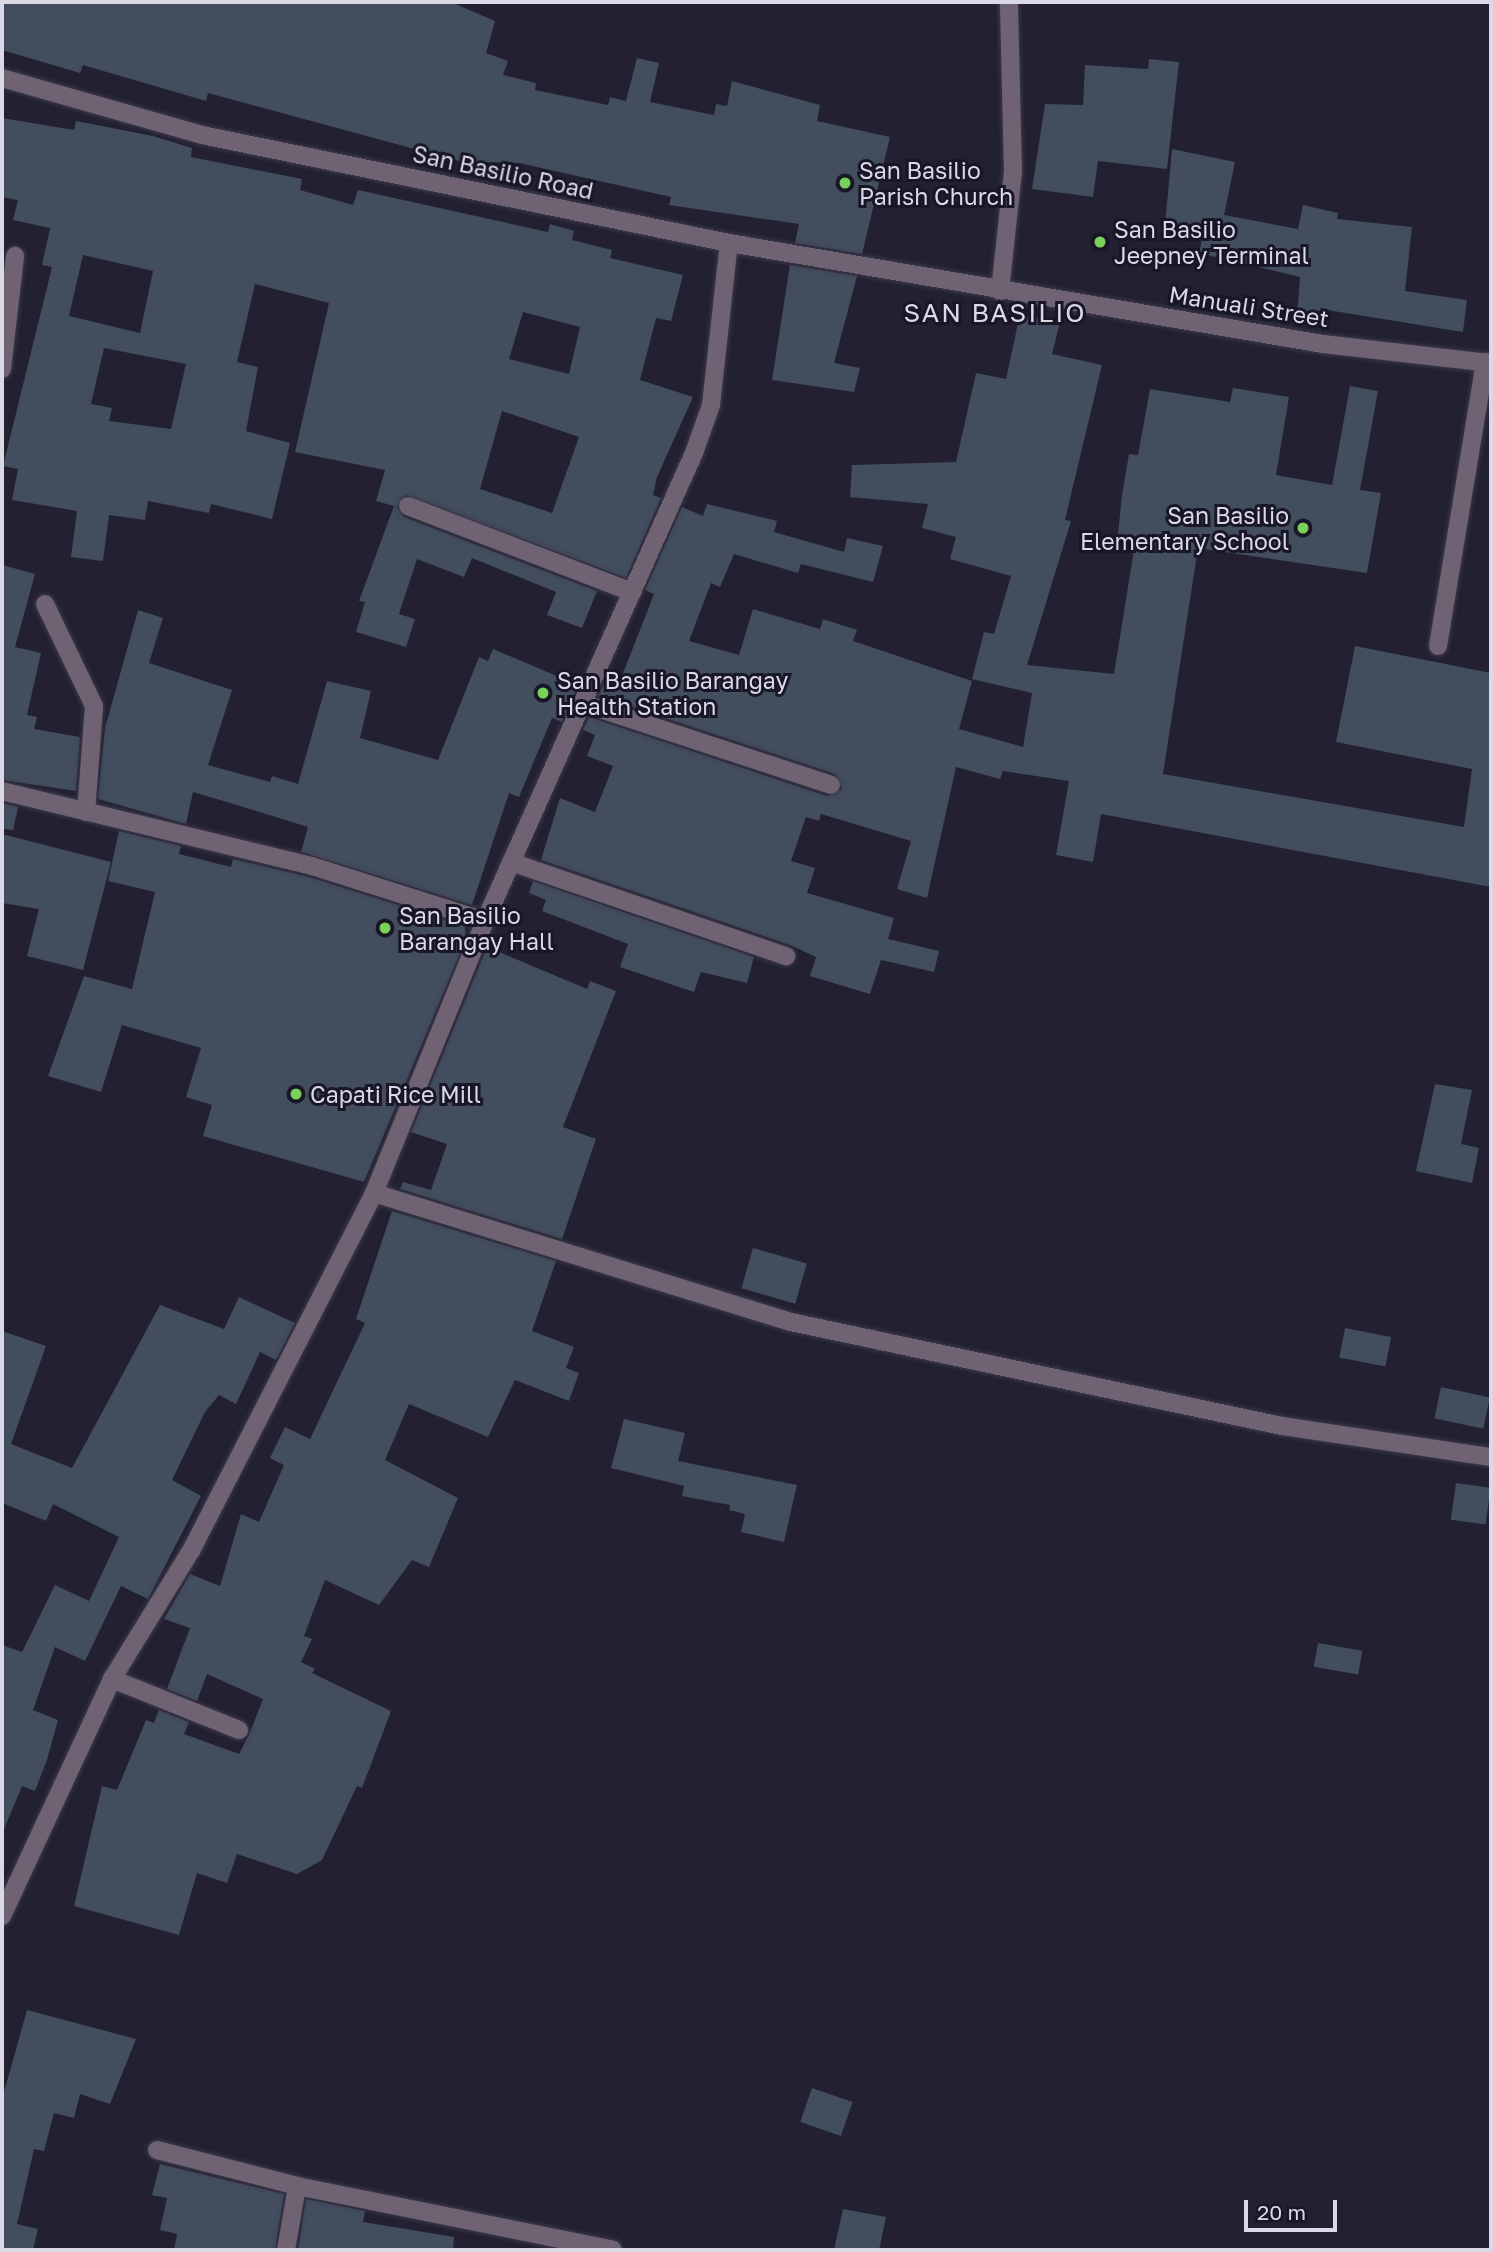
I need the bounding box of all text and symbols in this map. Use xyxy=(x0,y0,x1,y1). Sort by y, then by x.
street label: San Basilio Road xyxy=(410,139,596,205)
place label: San Basilio Parish Church xyxy=(859,156,1013,210)
marker: San Basilio Parish Church xyxy=(837,175,853,191)
place label: San Basilio Jeepney Terminal xyxy=(1114,215,1309,269)
marker: San Basilio Jeepney Terminal xyxy=(1092,234,1108,250)
street label: Manuali Street xyxy=(1167,280,1331,332)
district label: SAN BASILIO xyxy=(905,297,1085,329)
place label: San Basilio Elementary School xyxy=(1080,501,1289,555)
marker: San Basilio Elementary School xyxy=(1295,520,1311,536)
place label: San Basilio Barangay Health Station xyxy=(557,666,788,720)
marker: San Basilio Barangay Health Station xyxy=(535,685,551,701)
place label: San Basilio Barangay Hall xyxy=(399,901,554,955)
marker: San Basilio Barangay Hall xyxy=(377,920,393,936)
place label: Capati Rice Mill xyxy=(310,1080,481,1108)
marker: Capati Rice Mill xyxy=(288,1086,304,1102)
scale bar xyxy=(1248,2186,1341,2230)
text: 20 m xyxy=(1257,2199,1306,2225)

